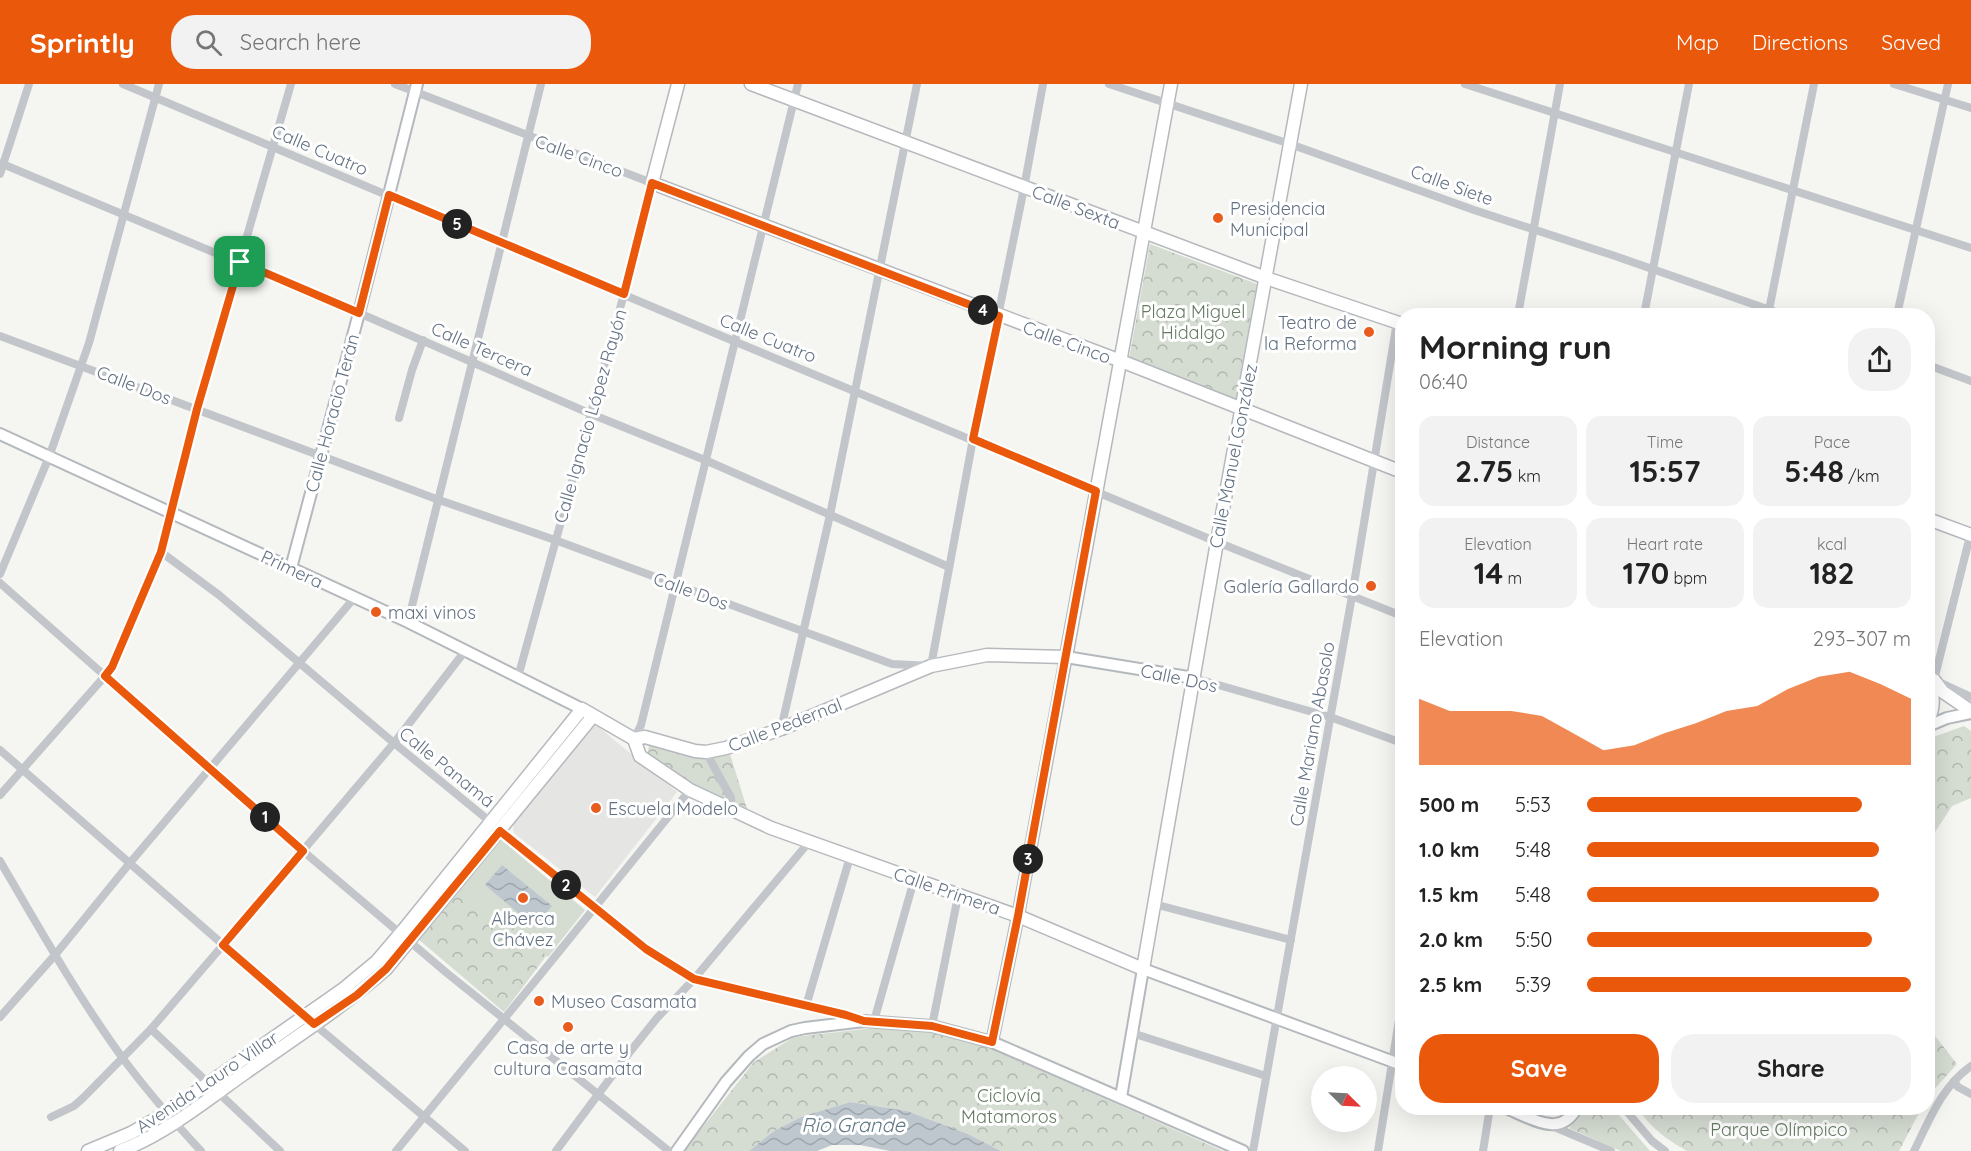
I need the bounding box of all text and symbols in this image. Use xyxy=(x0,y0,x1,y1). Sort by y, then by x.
search box xyxy=(171,15,591,69)
text: Sprintly xyxy=(30,25,135,60)
icon: search xyxy=(192,26,225,59)
text: Search here xyxy=(240,28,361,56)
text: Map xyxy=(1676,29,1719,55)
text: Directions xyxy=(1752,29,1848,55)
text: Saved xyxy=(1881,29,1941,55)
street label: Calle Cuatro xyxy=(268,119,372,181)
street label: Calle Cinco xyxy=(532,129,626,183)
street label: Calle Siete xyxy=(1408,159,1496,211)
street label: Calle Sexta xyxy=(1029,180,1123,234)
place label: Presidencia Municipal xyxy=(1230,197,1325,241)
pin: 5 xyxy=(442,209,472,239)
marker: Presidencia Municipal xyxy=(1211,211,1225,225)
text: 5 xyxy=(452,214,462,234)
pin xyxy=(214,236,265,287)
icon: arrive xyxy=(223,245,256,278)
pin: 4 xyxy=(968,295,998,325)
text: 4 xyxy=(978,300,988,320)
park label: Plaza Miguel Hidalgo xyxy=(1141,300,1245,344)
street label: Calle Ignacio López Rayón xyxy=(548,306,632,526)
street label: Calle Cuatro xyxy=(716,308,820,368)
place label: Teatro de la Reforma xyxy=(1264,311,1357,355)
street label: Calle Cinco xyxy=(1020,315,1114,369)
street label: Calle Tercera xyxy=(428,316,536,382)
marker: Teatro de la Reforma xyxy=(1362,325,1376,339)
text: Morning run xyxy=(1419,326,1612,367)
button: share xyxy=(1848,328,1911,391)
street label: Calle Horacio Terán xyxy=(300,331,364,495)
street label: Calle Dos xyxy=(93,360,175,410)
street label: Calle Manuel González xyxy=(1204,362,1262,550)
text: 06:40 xyxy=(1419,369,1468,394)
text: Distance xyxy=(1466,432,1530,452)
text: Time xyxy=(1647,432,1683,452)
text: Pace xyxy=(1814,432,1850,452)
text: 2.75 xyxy=(1455,452,1513,490)
text: 15:57 xyxy=(1630,452,1700,490)
text: 5:48 xyxy=(1784,452,1844,490)
text: km xyxy=(1513,466,1541,486)
text: /km xyxy=(1844,466,1880,486)
text: Elevation xyxy=(1464,534,1532,554)
text: Heart rate xyxy=(1627,534,1703,554)
text: kcal xyxy=(1817,534,1847,554)
street label: Primera xyxy=(257,545,327,593)
text: 14 xyxy=(1474,554,1503,592)
text: 170 xyxy=(1623,554,1669,592)
text: 182 xyxy=(1809,554,1855,592)
street label: Calle Dos xyxy=(650,567,732,615)
text: m xyxy=(1503,568,1522,588)
text: bpm xyxy=(1669,568,1707,588)
place label: Galería Gallardo xyxy=(1223,575,1359,598)
marker: Galería Gallardo xyxy=(1364,579,1378,593)
place label: maxi vinos xyxy=(388,601,476,624)
marker: maxi vinos xyxy=(369,605,383,619)
text: Elevation xyxy=(1419,626,1503,651)
text: 293–307 m xyxy=(1813,626,1911,651)
street label: Calle Mariano Abasolo xyxy=(1284,640,1340,828)
street label: Calle Dos xyxy=(1138,659,1220,697)
street label: Calle Pedernal xyxy=(725,693,845,757)
street label: Calle Panamá xyxy=(395,722,499,812)
text: 500 m xyxy=(1419,792,1479,817)
text: 5:53 xyxy=(1515,792,1551,817)
place label: Escuela Modelo xyxy=(608,797,738,820)
marker: Escuela Modelo xyxy=(589,801,603,815)
pin: 1 xyxy=(250,802,280,832)
text: 1 xyxy=(262,807,268,827)
text: 1.0 km xyxy=(1419,837,1479,862)
text: 5:48 xyxy=(1515,837,1551,862)
pin: 3 xyxy=(1013,844,1043,874)
text: 3 xyxy=(1024,849,1032,869)
street label: Calle Primera xyxy=(891,862,1003,920)
pin: 2 xyxy=(551,870,581,900)
text: 2 xyxy=(561,875,571,895)
text: 1.5 km xyxy=(1419,882,1479,907)
text: 5:48 xyxy=(1515,882,1551,907)
marker: Alberca Chávez xyxy=(516,891,530,905)
place label: Alberca Chávez xyxy=(491,907,555,951)
text: 2.0 km xyxy=(1419,927,1483,952)
text: 5:50 xyxy=(1515,927,1552,952)
text: 2.5 km xyxy=(1419,972,1482,997)
text: 5:39 xyxy=(1515,972,1551,997)
place label: Museo Casamata xyxy=(551,990,697,1013)
marker: Museo Casamata xyxy=(532,994,546,1008)
marker: Casa de arte y cultura Casamata xyxy=(561,1020,575,1034)
street label: Avenida Lauro Villar xyxy=(132,1026,283,1138)
button: Save xyxy=(1419,1034,1659,1103)
button: Share xyxy=(1671,1034,1911,1103)
place label: Casa de arte y cultura Casamata xyxy=(493,1036,643,1080)
north arrow xyxy=(1311,1066,1377,1132)
map controls xyxy=(1311,1066,1377,1132)
park label: Ciclovía Matamoros xyxy=(961,1084,1057,1128)
water label: Rio Grande xyxy=(801,1112,906,1137)
park label: Parque Olímpico xyxy=(1710,1118,1848,1141)

